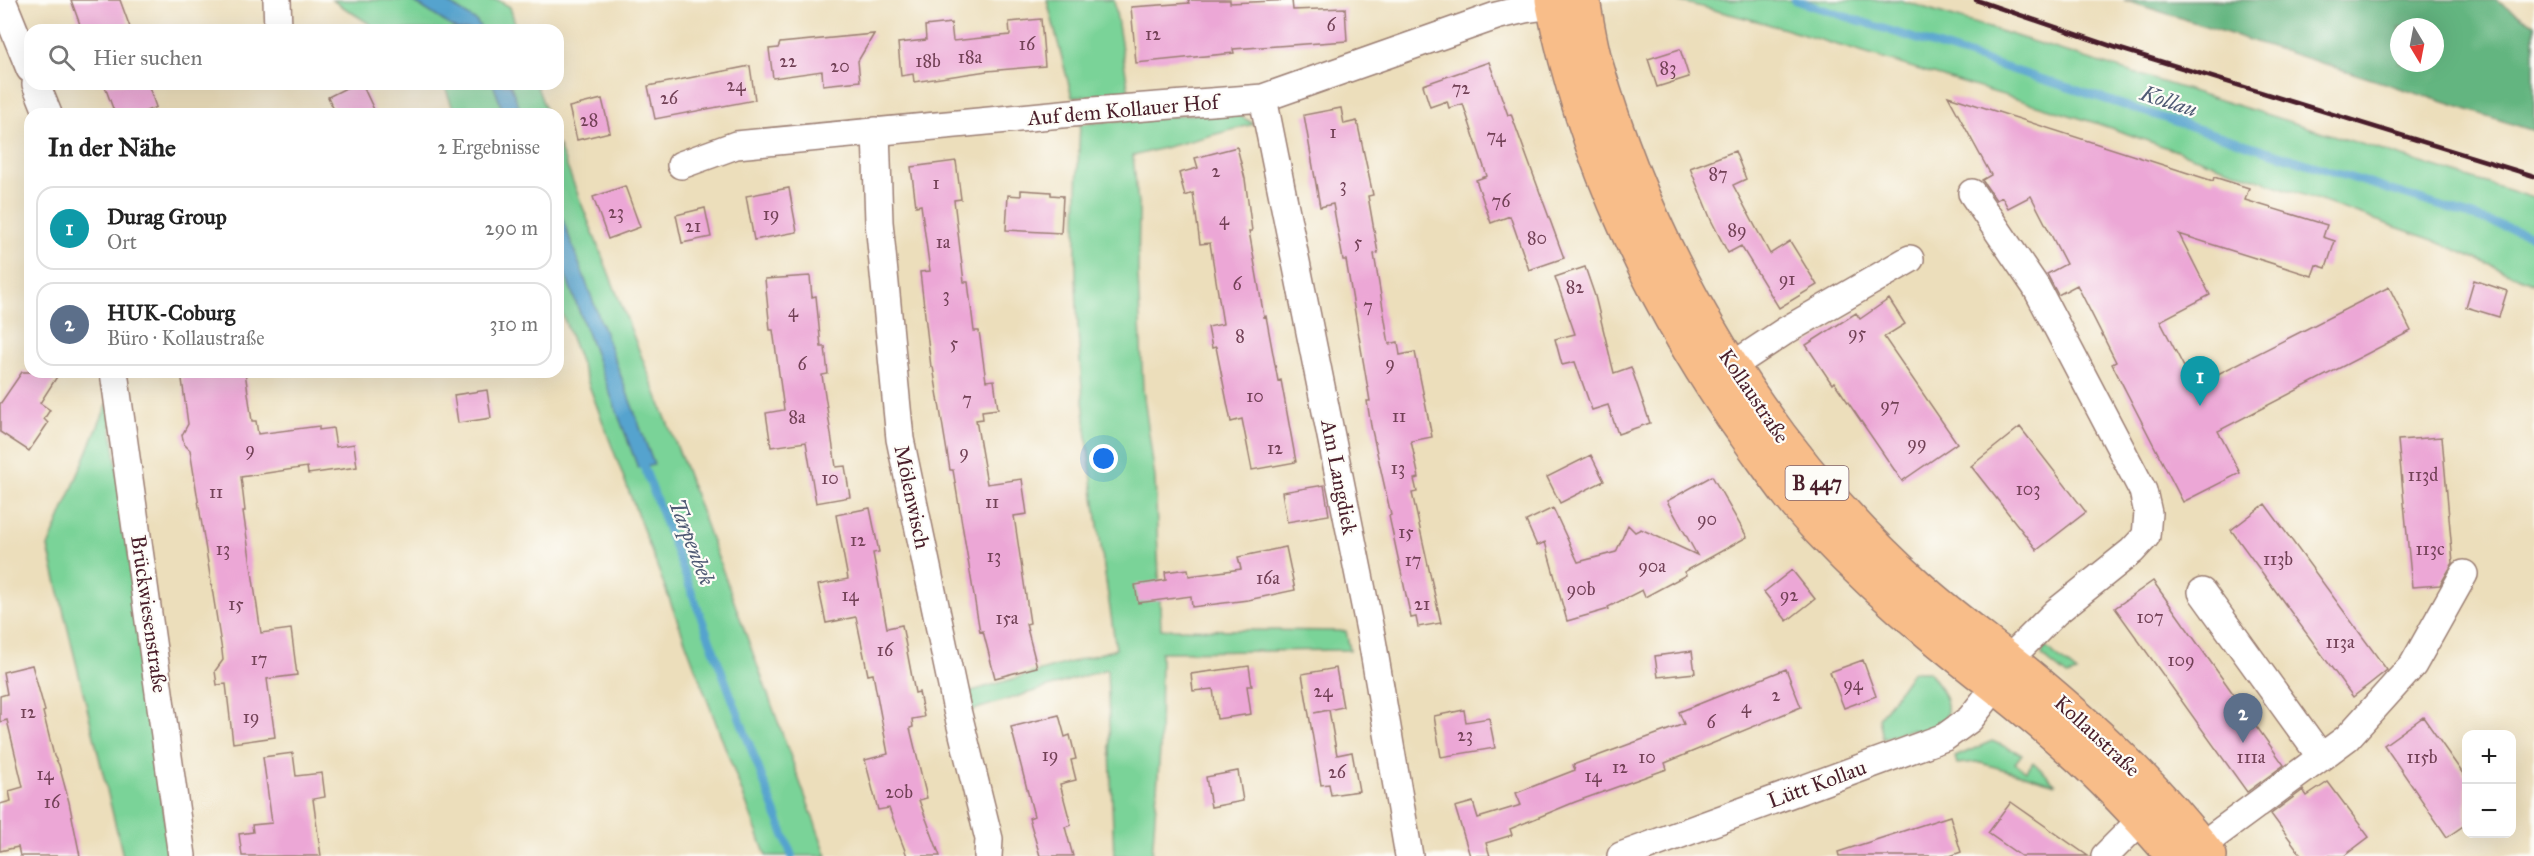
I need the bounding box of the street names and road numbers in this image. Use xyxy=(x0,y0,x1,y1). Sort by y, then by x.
street label: Auf dem Kollauer Hof xyxy=(1025,88,1222,131)
street label: Kollaustraße xyxy=(1713,344,1795,448)
street label: Am Langdiek xyxy=(1315,416,1363,537)
street label: Mölenwisch xyxy=(888,443,936,552)
road number: B 447 xyxy=(1786,466,1848,500)
street label: Brückwiesenstraße xyxy=(125,533,173,695)
street label: Kollaustraße xyxy=(2049,690,2146,783)
street label: Lütt Kollau xyxy=(1764,754,1870,814)

